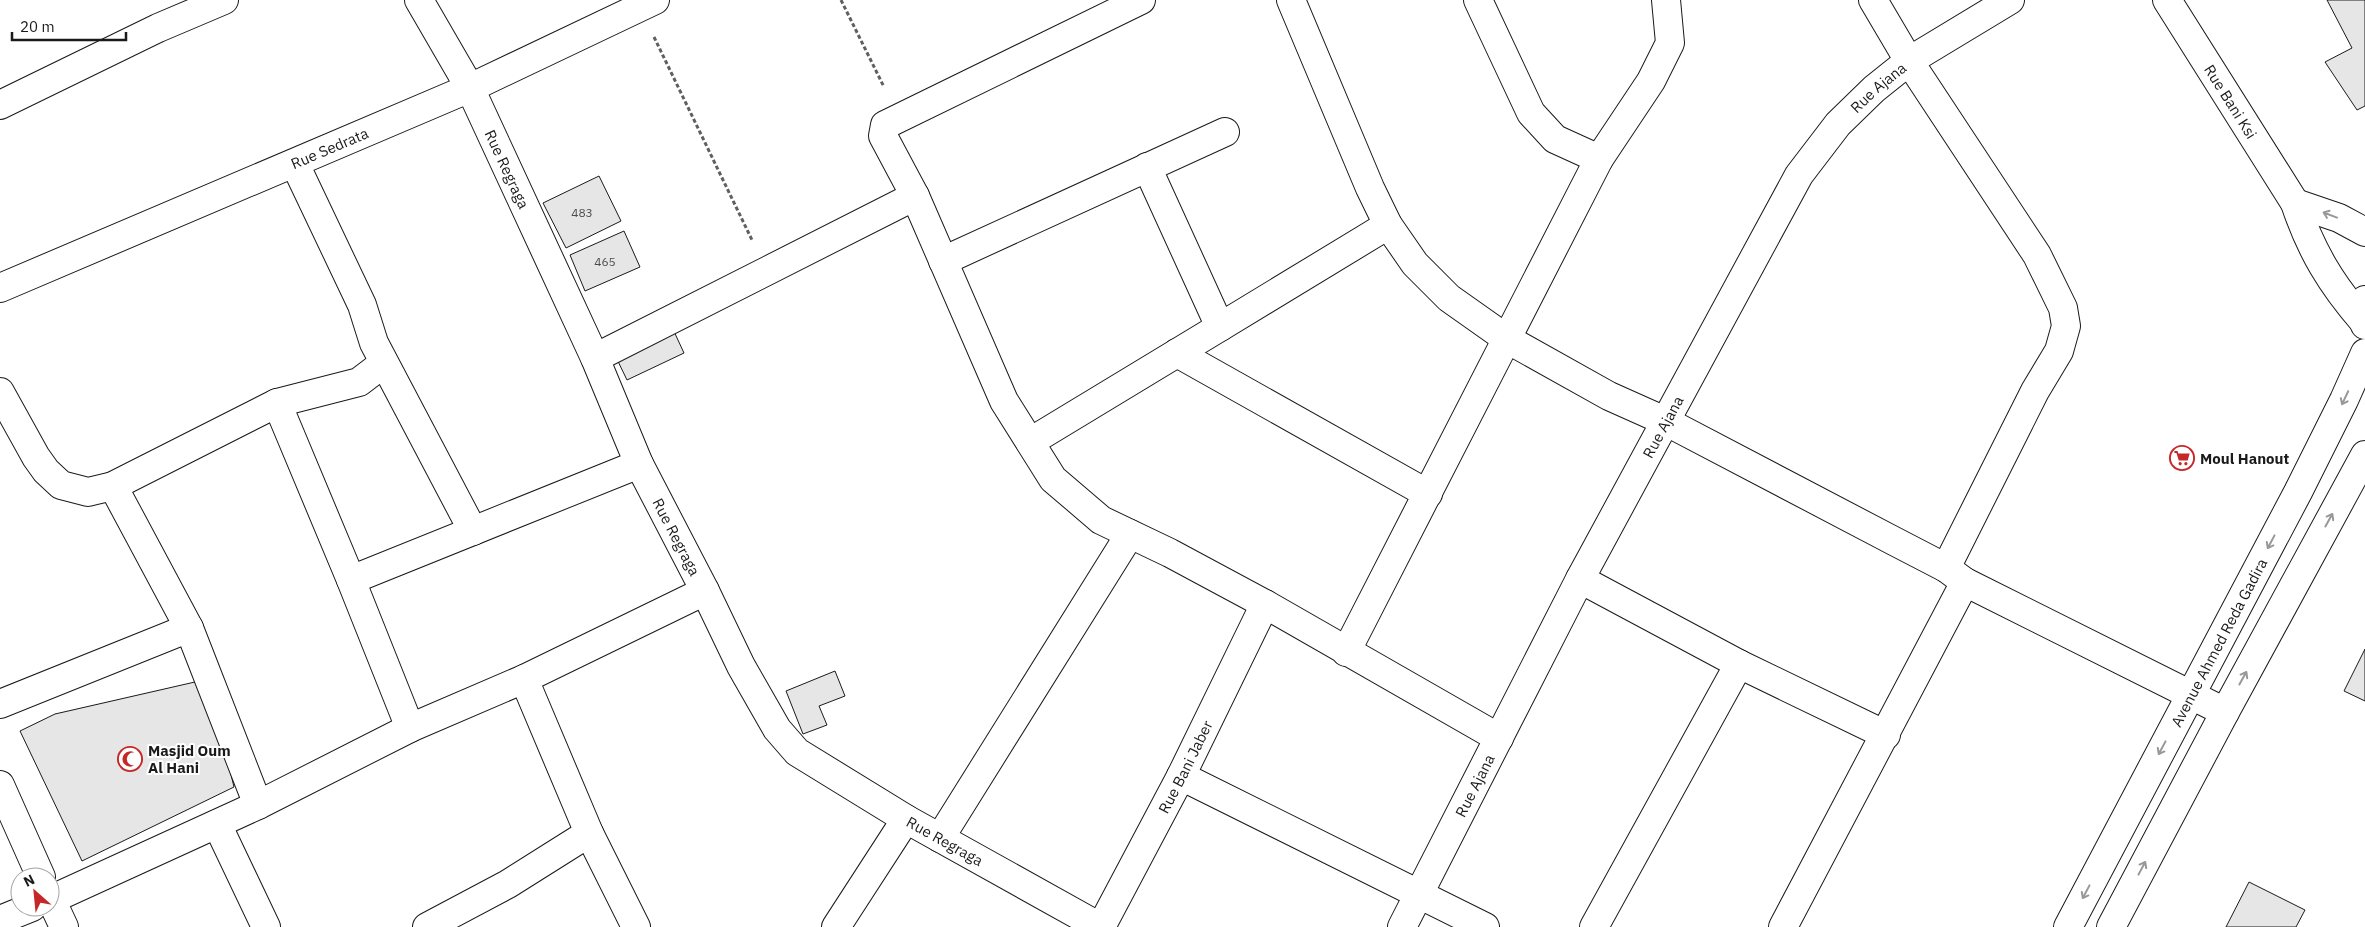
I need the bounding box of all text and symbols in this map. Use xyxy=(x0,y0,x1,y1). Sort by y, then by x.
scale bar xyxy=(12,10,126,42)
text: 20 m xyxy=(20,17,55,36)
street label: Rue Ajana xyxy=(1846,58,1910,117)
street label: Rue Bani Ksi xyxy=(2201,61,2261,142)
street label: Rue Sedrata xyxy=(288,123,371,173)
street label: Rue Regraga xyxy=(481,127,534,212)
house number: 483 xyxy=(571,205,593,220)
one-way arrow xyxy=(2323,210,2338,219)
house number: 465 xyxy=(594,254,616,269)
one-way arrow xyxy=(2340,390,2349,405)
street label: Rue Ajana xyxy=(1638,392,1687,461)
supermarket icon: Moul Hanout xyxy=(2169,445,2195,471)
place label: Moul Hanout xyxy=(2200,449,2290,468)
street label: Rue Regraga xyxy=(649,495,705,579)
one-way arrow xyxy=(2325,513,2334,528)
one-way arrow xyxy=(2266,535,2276,550)
street label: Avenue Ahmed Reda Gadira xyxy=(2166,555,2271,730)
one-way arrow xyxy=(2238,671,2248,686)
street label: Rue Bani Jaber xyxy=(1154,717,1217,816)
one-way arrow xyxy=(2157,740,2167,755)
place label: Masjid Oum Al Hani xyxy=(148,741,231,777)
mosque icon: Masjid Oum Al Hani xyxy=(117,746,143,772)
street label: Rue Ajana xyxy=(1450,751,1498,820)
street label: Rue Regraga xyxy=(903,812,987,870)
one-way arrow xyxy=(2137,861,2147,876)
north arrow xyxy=(10,867,60,917)
text: N xyxy=(20,870,38,891)
one-way arrow xyxy=(2081,884,2091,899)

